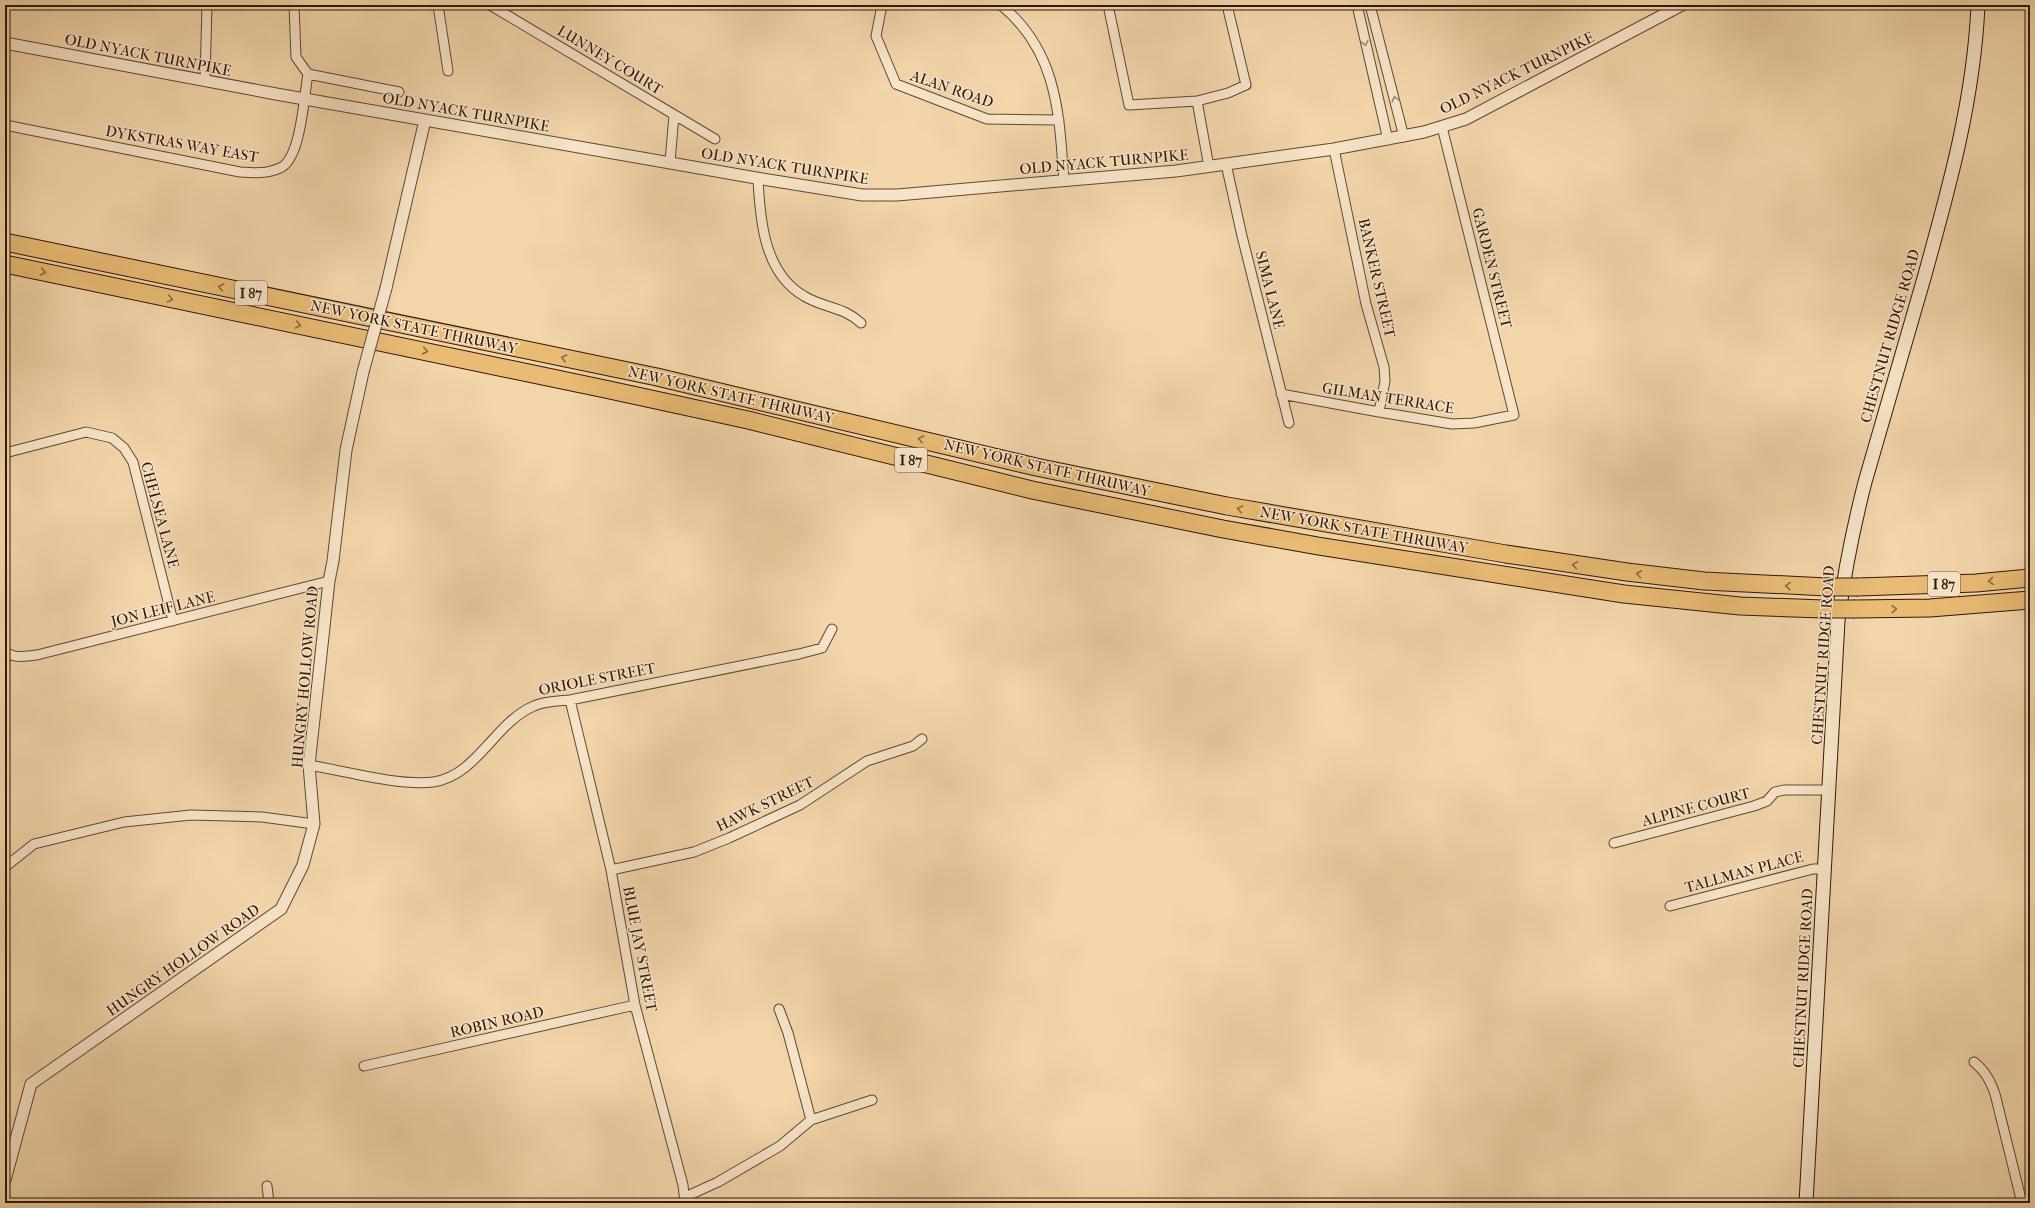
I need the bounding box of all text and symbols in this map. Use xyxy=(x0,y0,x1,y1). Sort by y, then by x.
street label: LUNNEY COURT xyxy=(554,21,667,99)
street label: OLD NYACK TURNPIKE xyxy=(1437,28,1597,118)
street label: OLD NYACK TURNPIKE xyxy=(63,30,233,80)
one-way arrow xyxy=(1361,40,1369,46)
street label: ALAN ROAD xyxy=(907,66,996,112)
street label: OLD NYACK TURNPIKE xyxy=(381,88,551,136)
one-way arrow xyxy=(1391,96,1399,102)
street label: DYKSTRAS WAY EAST xyxy=(104,122,261,166)
street label: OLD NYACK TURNPIKE xyxy=(700,144,870,188)
street label: OLD NYACK TURNPIKE xyxy=(1019,146,1189,178)
street label: GARDEN STREET xyxy=(1468,206,1516,331)
street label: BANKER STREET xyxy=(1354,216,1400,340)
street label: CHESTNUT RIDGE ROAD xyxy=(1857,247,1923,425)
street label: SIMA LANE xyxy=(1252,249,1288,331)
one-way arrow xyxy=(40,268,46,276)
road number: I 87 xyxy=(235,281,267,305)
one-way arrow xyxy=(218,283,224,291)
one-way arrow xyxy=(167,294,174,302)
street label: NEW YORK STATE THRUWAY xyxy=(309,296,520,358)
one-way arrow xyxy=(295,320,301,329)
one-way arrow xyxy=(422,347,428,355)
one-way arrow xyxy=(561,354,567,362)
street label: NEW YORK STATE THRUWAY xyxy=(626,362,837,428)
street label: GILMAN TERRACE xyxy=(1321,379,1455,417)
one-way arrow xyxy=(918,435,925,444)
street label: NEW YORK STATE THRUWAY xyxy=(942,435,1153,501)
road number: I 87 xyxy=(895,448,927,472)
street label: CHELSEA LANE xyxy=(137,460,183,570)
street label: NEW YORK STATE THRUWAY xyxy=(1258,503,1470,557)
one-way arrow xyxy=(1237,505,1243,513)
one-way arrow xyxy=(1572,561,1578,570)
street label: CHESTNUT RIDGE ROAD xyxy=(1808,565,1838,745)
one-way arrow xyxy=(1636,569,1642,578)
road number: I 87 xyxy=(1928,572,1960,596)
one-way arrow xyxy=(1988,577,1994,586)
one-way arrow xyxy=(1785,582,1791,590)
street label: HUNGRY HOLLOW ROAD xyxy=(288,585,322,769)
street label: JON LEIF LANE xyxy=(108,587,217,631)
one-way arrow xyxy=(1891,605,1897,613)
street label: ORIOLE STREET xyxy=(537,659,658,699)
street label: HAWK STREET xyxy=(713,772,818,835)
street label: ALPINE COURT xyxy=(1639,784,1753,830)
street label: TALLMAN PLACE xyxy=(1683,847,1805,897)
street label: BLUE JAY STREET xyxy=(619,885,661,1014)
street label: CHESTNUT RIDGE ROAD xyxy=(1789,888,1817,1068)
street label: HUNGRY HOLLOW ROAD xyxy=(103,900,263,1020)
street label: ROBIN ROAD xyxy=(448,1002,546,1042)

